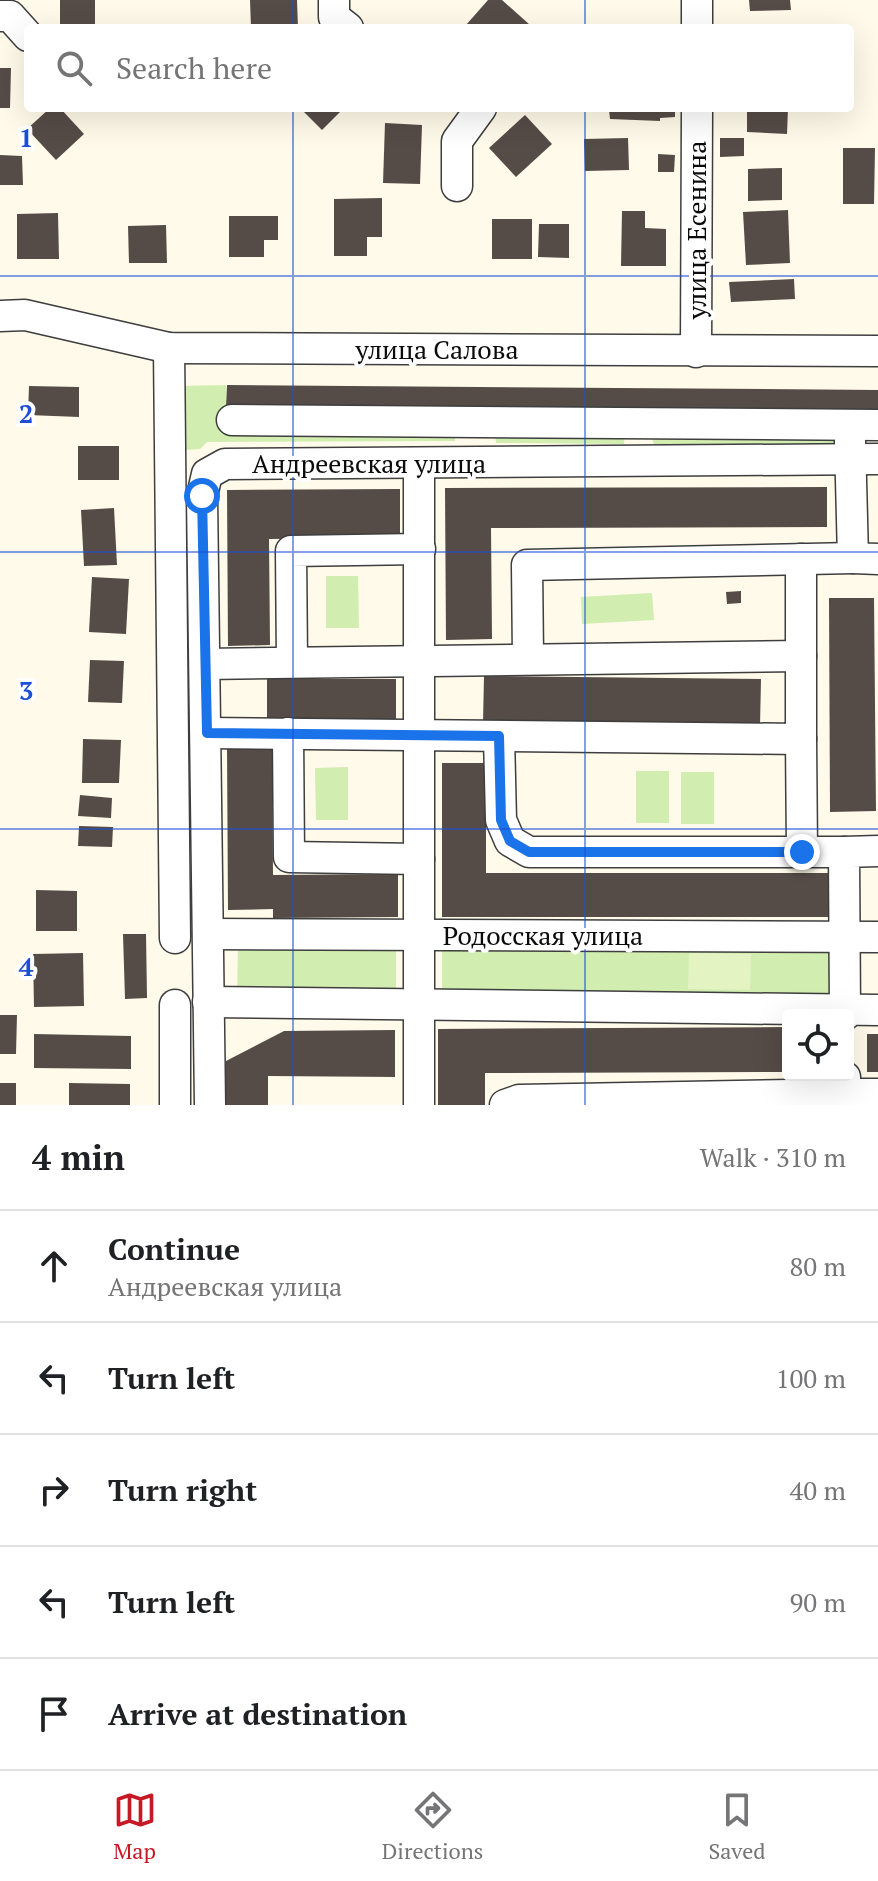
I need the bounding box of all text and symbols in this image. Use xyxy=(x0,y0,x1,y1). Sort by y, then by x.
search box xyxy=(24,24,854,112)
icon: search xyxy=(52,46,96,90)
text: Search here xyxy=(116,48,272,88)
text: 1 xyxy=(19,120,33,154)
street label: улица Есенина xyxy=(679,141,713,320)
street label: улица Салова xyxy=(354,332,519,366)
text: 2 xyxy=(19,396,33,430)
street label: Андреевская улица xyxy=(252,446,486,480)
route start xyxy=(184,478,220,514)
text: 3 xyxy=(19,673,33,707)
route end xyxy=(784,834,820,870)
street label: Родосская улица xyxy=(443,918,643,952)
text: 4 xyxy=(19,949,34,983)
map controls xyxy=(782,1009,854,1081)
button: locate xyxy=(782,1009,854,1081)
text: 4 min xyxy=(32,1135,125,1180)
text: Walk · 310 m xyxy=(700,1140,846,1174)
text: Continue xyxy=(108,1229,240,1269)
icon: ahead xyxy=(32,1244,76,1288)
text: 80 m xyxy=(790,1249,846,1283)
text: Андреевская улица xyxy=(108,1269,342,1303)
icon: left xyxy=(32,1356,76,1400)
text: Turn left xyxy=(108,1358,235,1398)
text: 100 m xyxy=(776,1361,846,1395)
icon: right xyxy=(32,1468,76,1512)
text: Turn right xyxy=(108,1470,257,1510)
text: 40 m xyxy=(790,1473,846,1507)
icon: left xyxy=(32,1580,76,1624)
text: Turn left xyxy=(108,1582,235,1622)
text: 90 m xyxy=(790,1585,846,1619)
icon: arrive xyxy=(32,1692,76,1736)
text: Arrive at destination xyxy=(108,1694,407,1734)
tab: Map xyxy=(113,1788,157,1865)
tab: Directions xyxy=(382,1788,483,1865)
tab: Saved xyxy=(708,1788,765,1865)

